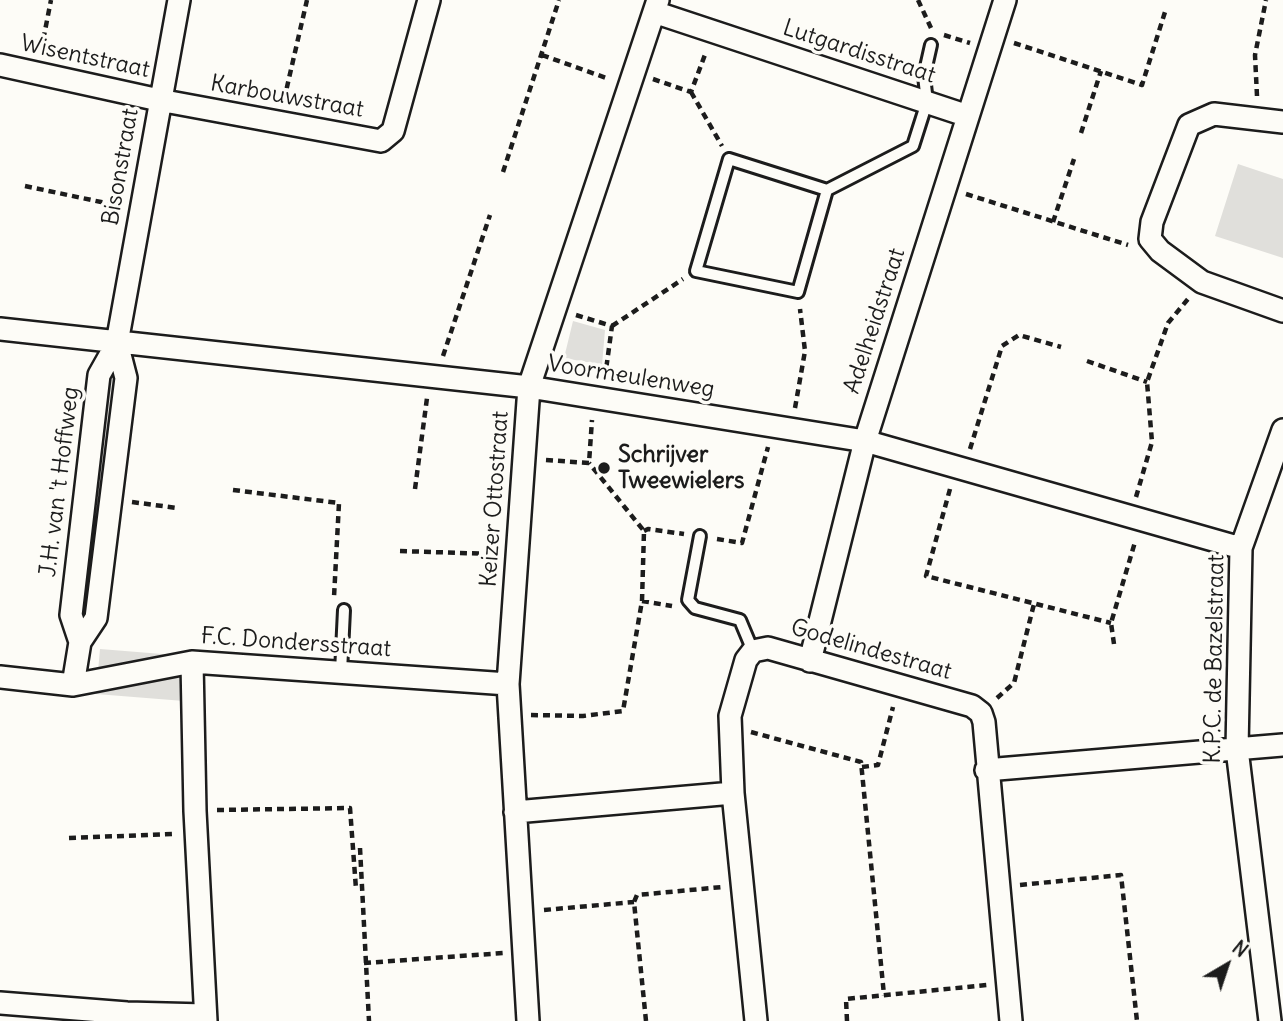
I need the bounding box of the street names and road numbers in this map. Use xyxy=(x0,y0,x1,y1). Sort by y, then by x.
street label: Lutgardisstraat xyxy=(779,14,939,90)
street label: Wisentstraat xyxy=(18,30,152,84)
street label: Karbouwstraat xyxy=(208,70,366,124)
street label: Bisonstraat xyxy=(97,106,145,228)
street label: Adelheidstraat xyxy=(838,245,912,397)
street label: Voormeulenweg xyxy=(546,350,716,404)
street label: J.H. van 't Hoffweg xyxy=(35,385,85,579)
street label: Keizer Ottostraat xyxy=(475,410,515,588)
street label: K.P.C. de Bazelstraat xyxy=(1199,554,1231,764)
street label: Godelindestraat xyxy=(787,614,955,686)
street label: F.C. Dondersstraat xyxy=(200,623,392,663)

